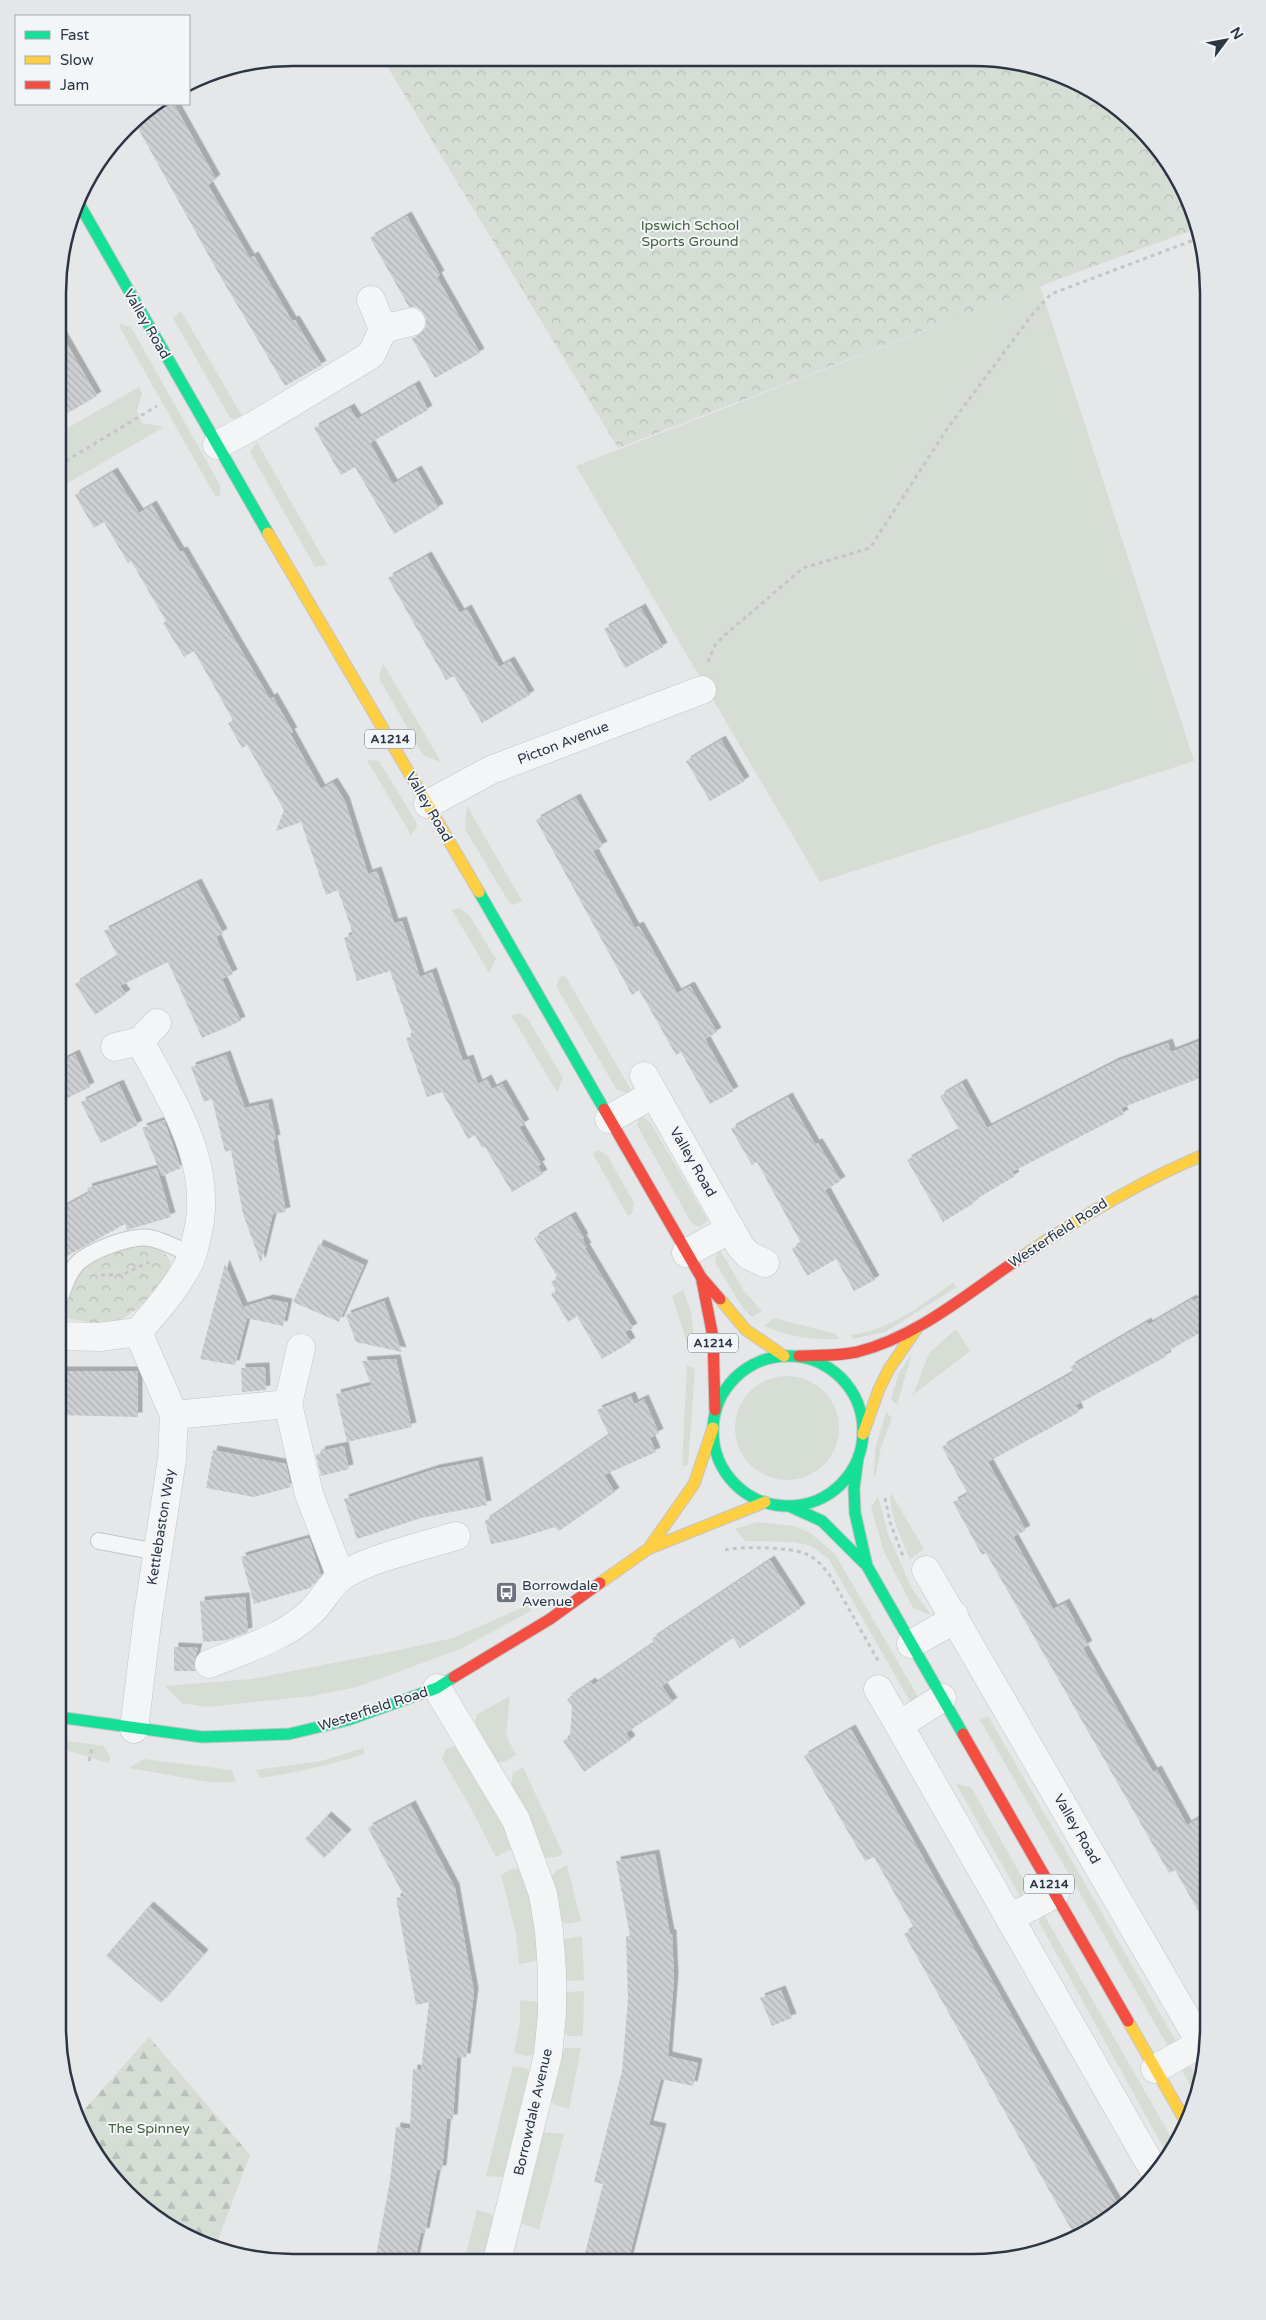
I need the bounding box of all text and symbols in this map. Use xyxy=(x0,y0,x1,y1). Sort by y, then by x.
legend xyxy=(15,15,190,105)
north arrow xyxy=(1201,15,1251,65)
text: N xyxy=(1226,24,1247,43)
text: Fast xyxy=(60,26,90,44)
text: Slow xyxy=(60,51,94,69)
text: Jam xyxy=(60,76,89,94)
park label: Ipswich School Sports Ground xyxy=(641,217,739,250)
street label: Valley Road xyxy=(120,286,174,362)
street label: Picton Avenue xyxy=(515,718,611,768)
road number: A1214 xyxy=(365,730,415,749)
street label: Valley Road xyxy=(402,769,456,845)
street label: Valley Road xyxy=(666,1124,720,1200)
street label: Westerfield Road xyxy=(1005,1195,1111,1271)
road number: A1214 xyxy=(688,1334,738,1352)
street label: Kettlebaston Way xyxy=(143,1467,179,1586)
place label: Borrowdale Avenue xyxy=(522,1577,598,1610)
bus stop icon: Borrowdale Avenue xyxy=(494,1581,518,1605)
street label: Westerfield Road xyxy=(316,1683,430,1735)
street label: Valley Road xyxy=(1050,1791,1104,1867)
road number: A1214 xyxy=(1024,1875,1074,1894)
street label: Borrowdale Avenue xyxy=(510,2047,556,2177)
park label: The Spinney xyxy=(108,2120,190,2137)

